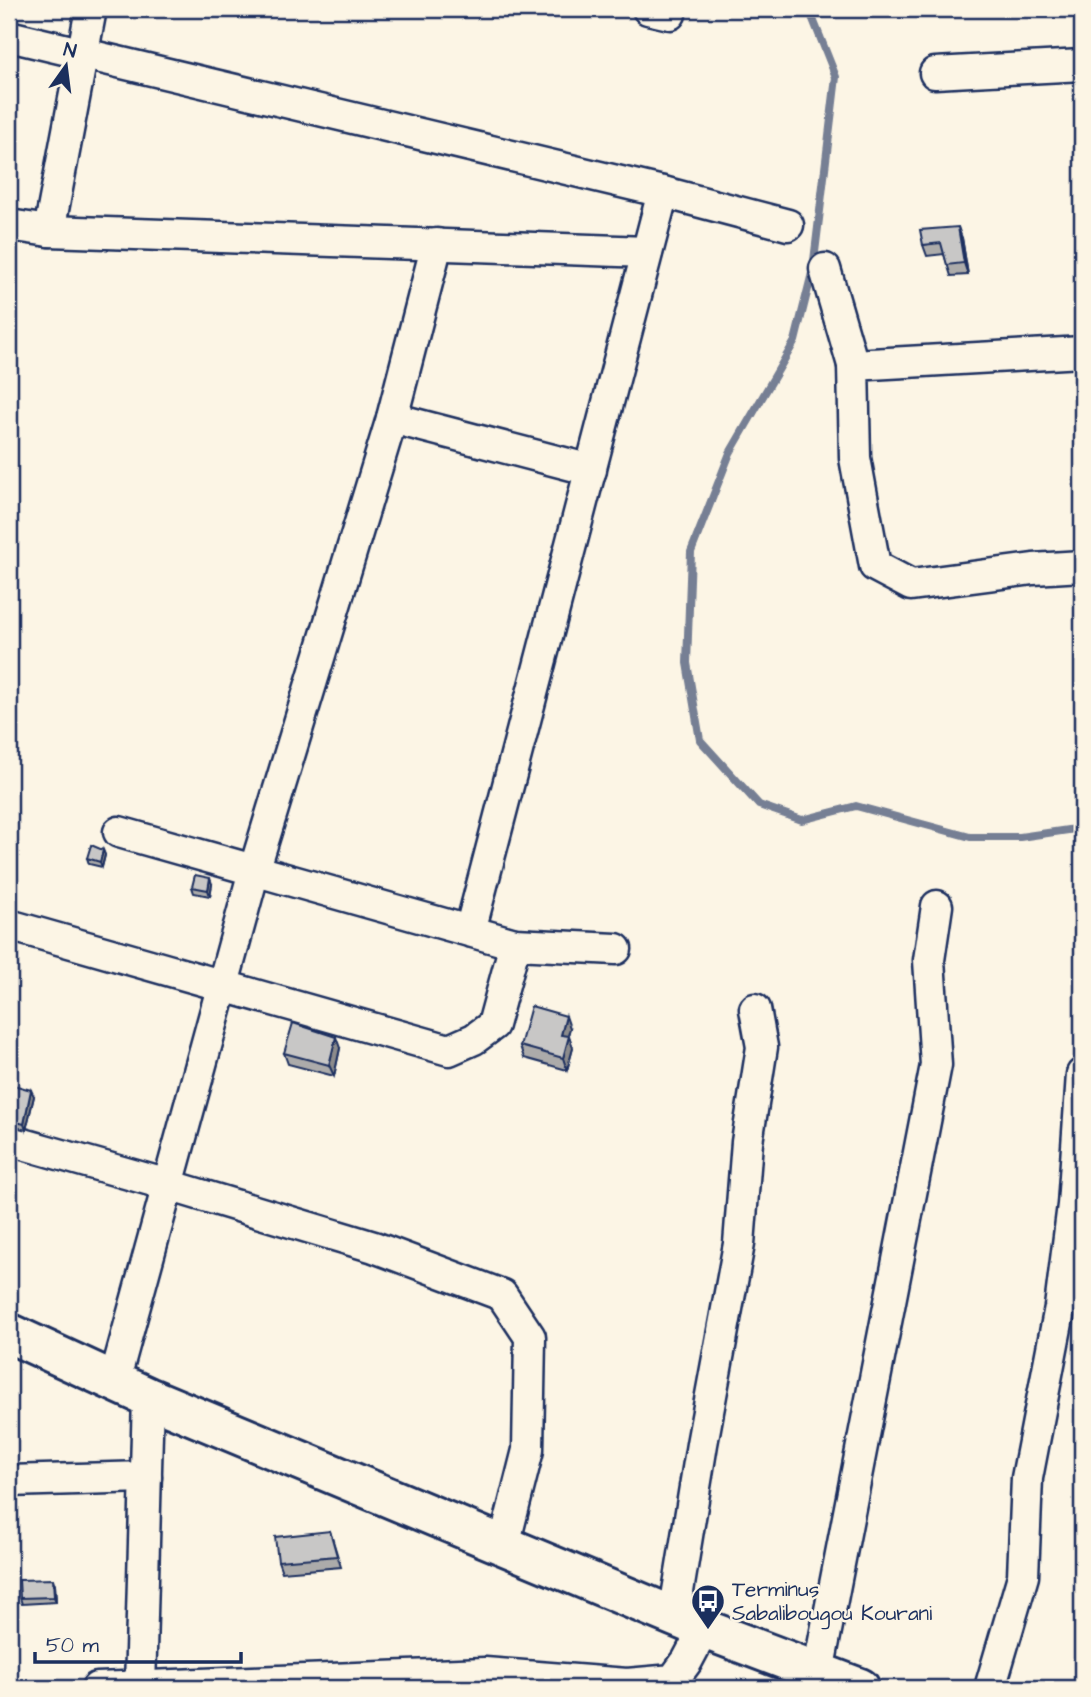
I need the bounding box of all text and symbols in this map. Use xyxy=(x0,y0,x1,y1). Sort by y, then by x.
north arrow xyxy=(32,32,102,102)
text: N xyxy=(61,36,79,66)
place label: Terminus Sabalibougou Kourani xyxy=(732,1575,932,1630)
bus stop icon: Terminus Sabalibougou Kourani xyxy=(689,1582,727,1631)
scale bar xyxy=(35,1620,242,1664)
text: 50 m xyxy=(46,1631,100,1660)

